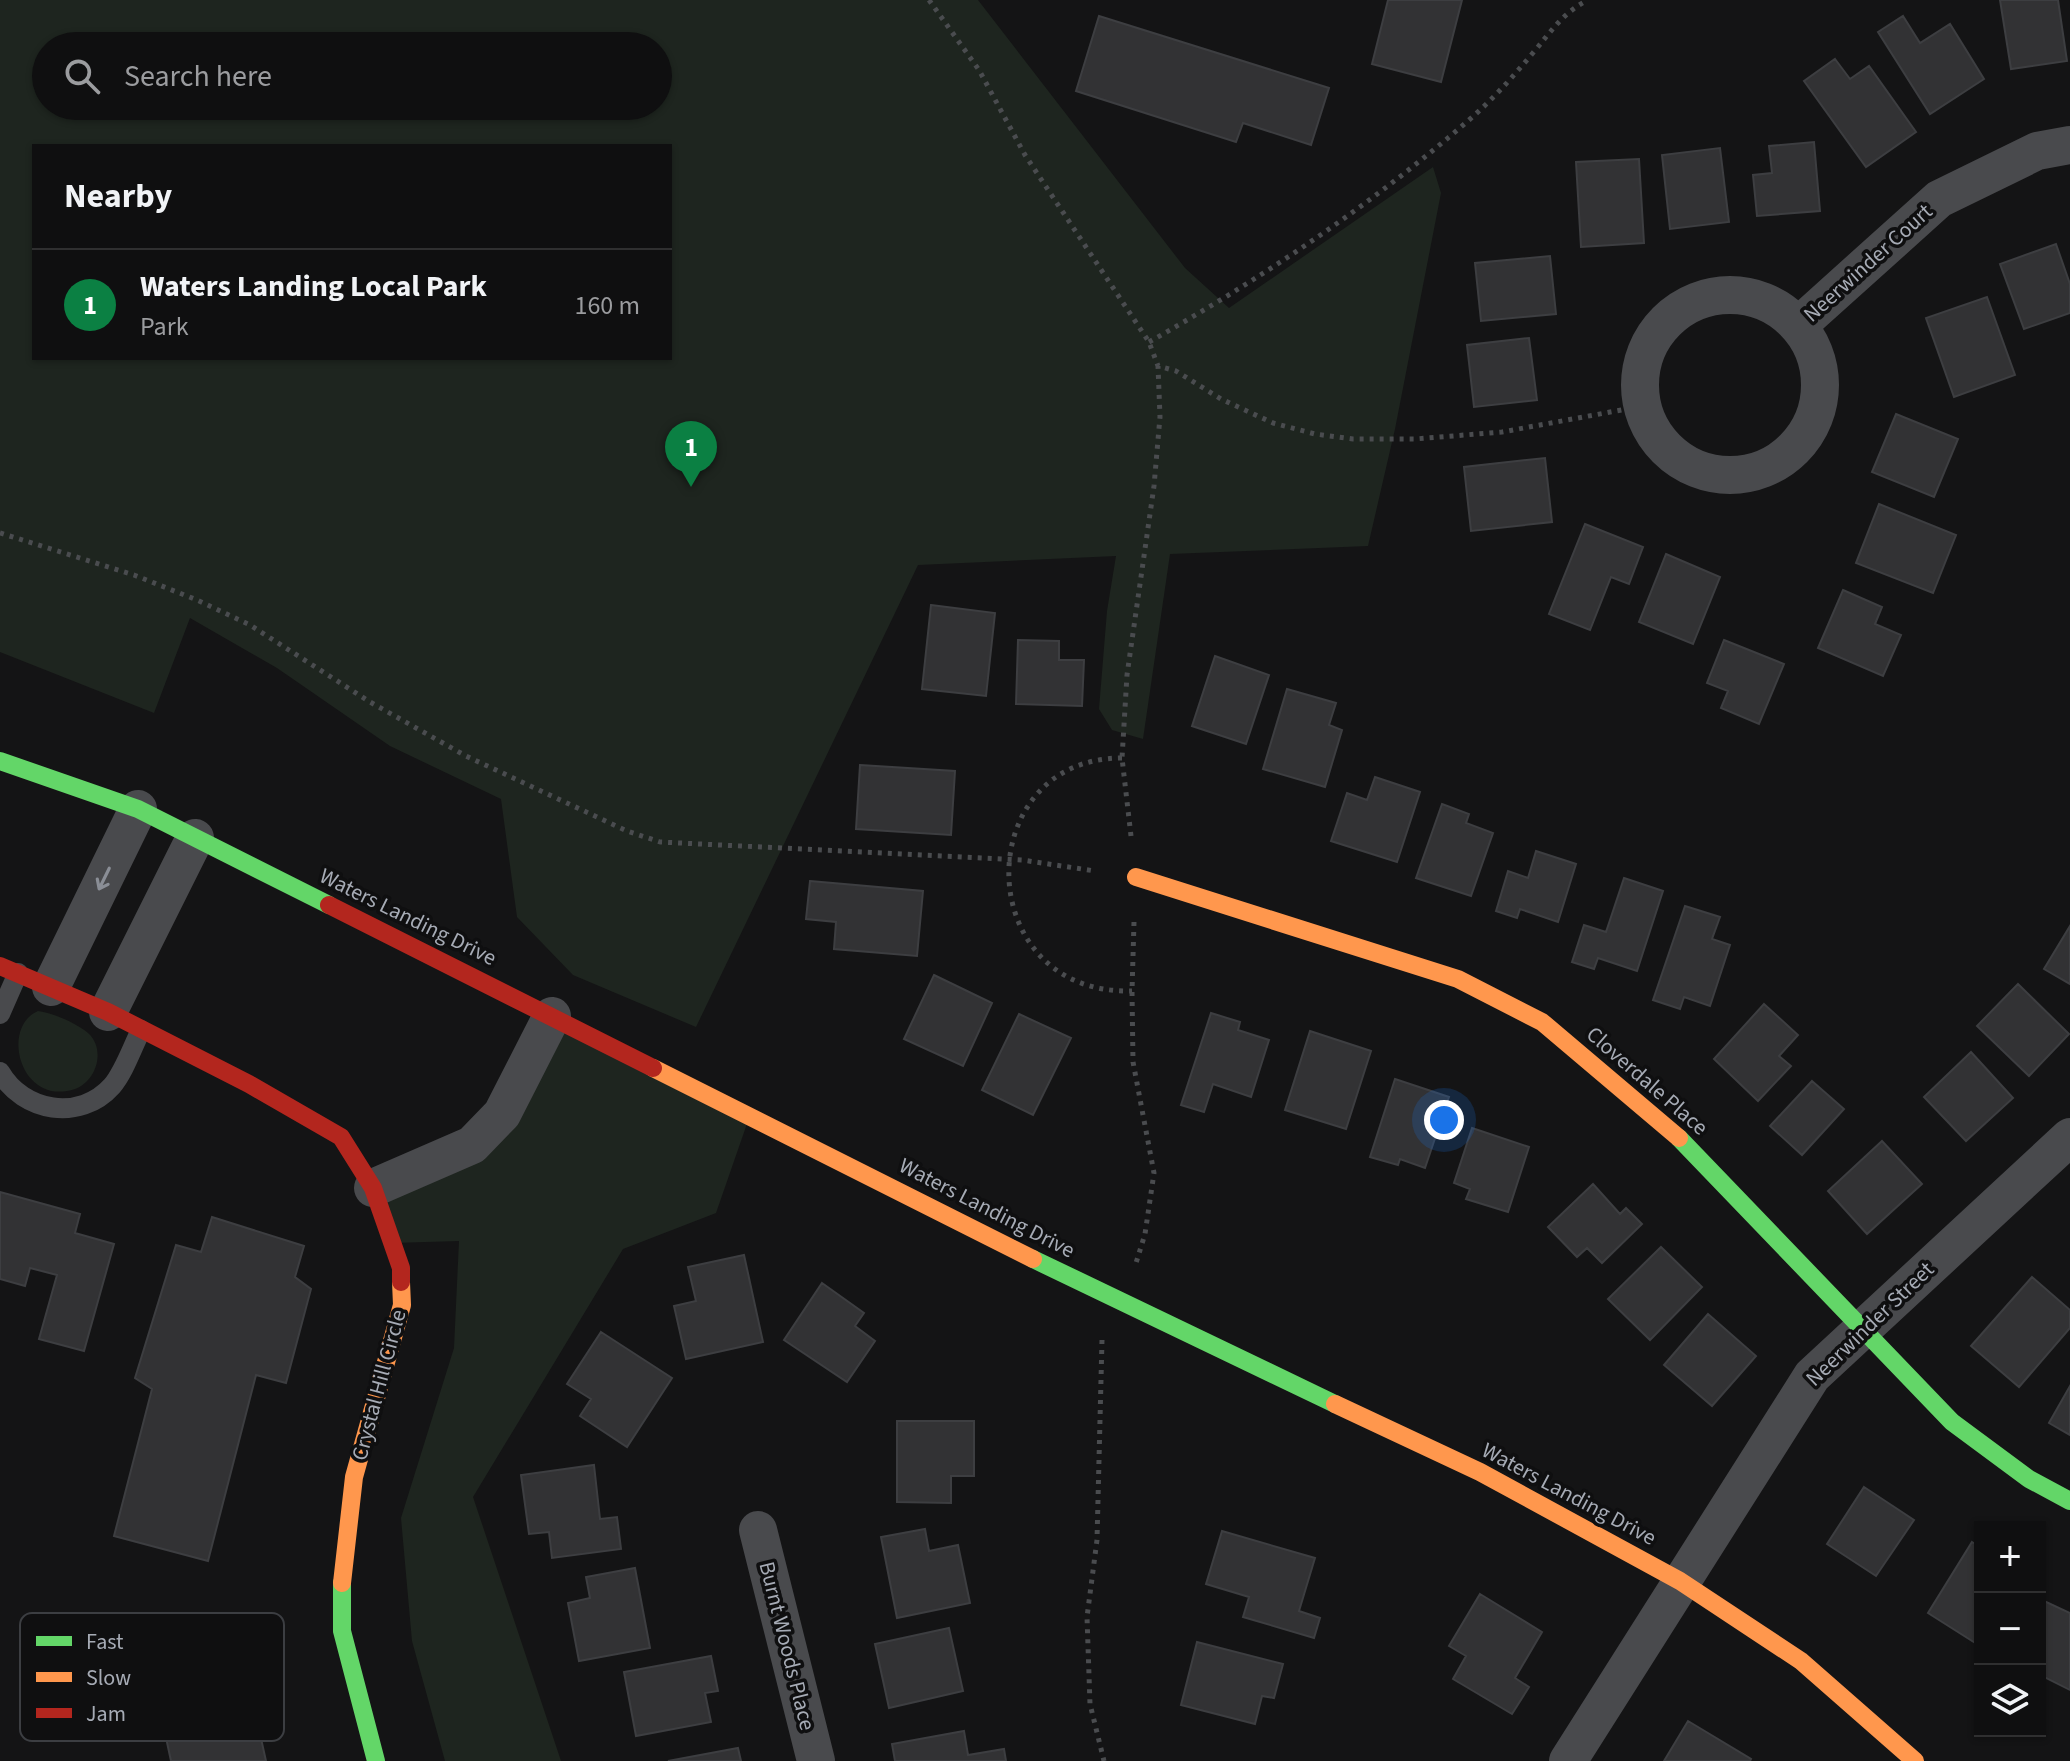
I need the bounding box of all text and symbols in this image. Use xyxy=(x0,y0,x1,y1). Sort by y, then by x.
search box xyxy=(32,32,672,120)
icon: search xyxy=(60,54,104,98)
text: Search here xyxy=(124,55,272,98)
text: Nearby xyxy=(64,172,172,221)
street label: Neerwinder Court xyxy=(1796,196,1940,330)
text: Waters Landing Local Park xyxy=(140,265,487,308)
text: 1 xyxy=(83,287,97,324)
text: 160 m xyxy=(574,287,640,324)
text: Park xyxy=(140,308,189,345)
pin: 1 xyxy=(665,421,717,487)
street label: Waters Landing Drive xyxy=(314,860,502,974)
one-way arrow xyxy=(96,867,111,891)
street label: Cloverdale Place xyxy=(1579,1019,1715,1143)
your location xyxy=(1424,1100,1464,1140)
street label: Waters Landing Drive xyxy=(893,1150,1081,1266)
street label: Neerwinder Street xyxy=(1799,1254,1942,1394)
street label: Crystal Hill Circle xyxy=(343,1306,415,1464)
street label: Waters Landing Drive xyxy=(1476,1434,1662,1554)
map controls xyxy=(1974,1521,2046,1737)
button: + xyxy=(1974,1521,2046,1593)
street label: Burnt Woods Place xyxy=(751,1558,823,1734)
button: − xyxy=(1974,1593,2046,1665)
legend xyxy=(20,1613,284,1741)
text: Fast xyxy=(86,1626,124,1658)
text: Slow xyxy=(86,1662,131,1694)
button: layers xyxy=(1974,1665,2046,1737)
text: Jam xyxy=(86,1698,126,1730)

